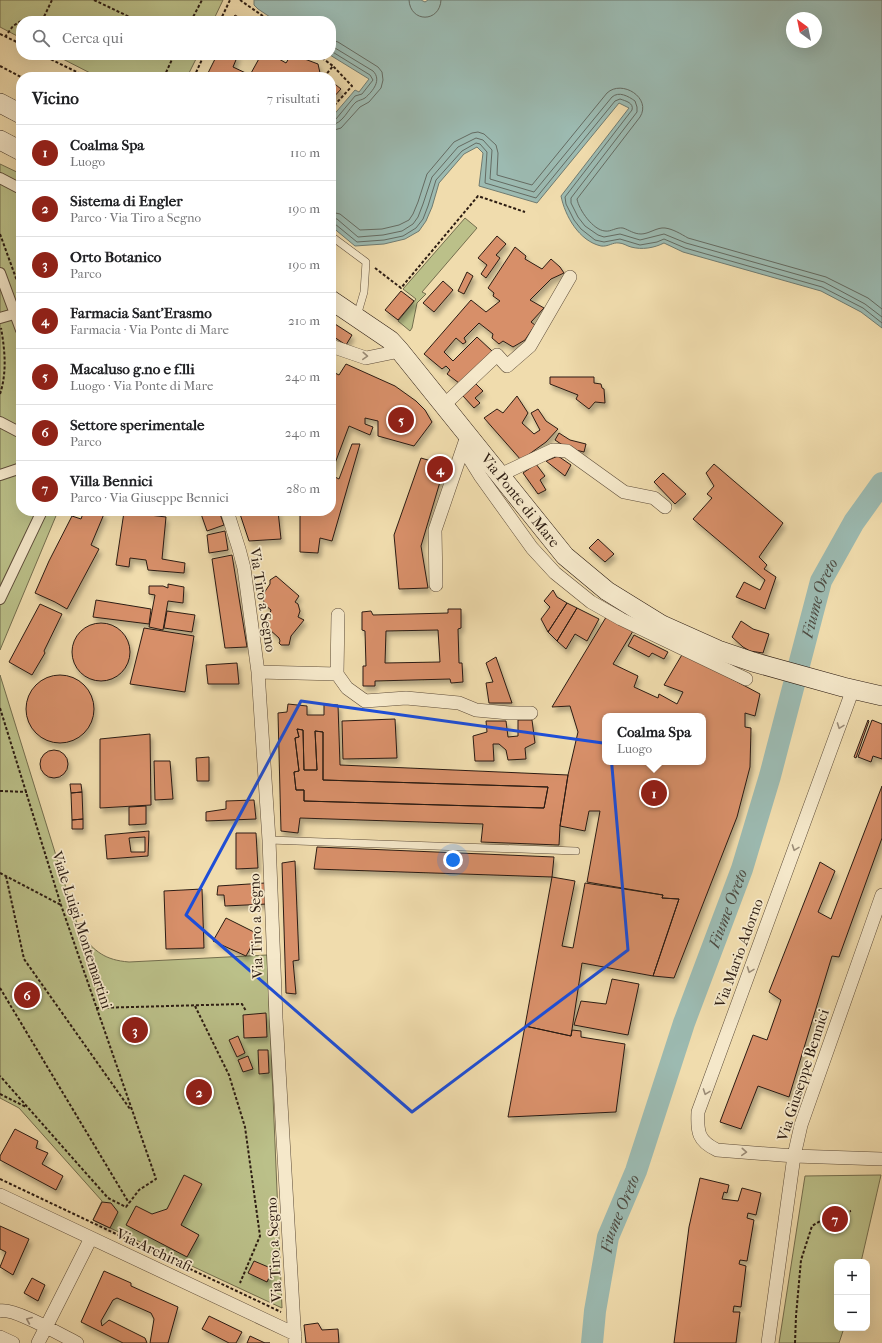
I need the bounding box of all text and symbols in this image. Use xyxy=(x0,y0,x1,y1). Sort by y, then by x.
north arrow xyxy=(786,12,822,48)
search box xyxy=(16,16,336,60)
icon: search xyxy=(30,27,52,49)
text: Cerca qui xyxy=(62,29,123,47)
text: Vicino xyxy=(32,88,79,108)
text: 7 risultati xyxy=(267,91,320,106)
text: Coalma Spa xyxy=(70,136,144,154)
text: 1 xyxy=(43,145,47,160)
text: 110 m xyxy=(290,145,320,160)
text: Luogo xyxy=(70,154,105,169)
text: Sistema di Engler xyxy=(70,192,183,210)
text: 2 xyxy=(42,201,48,216)
text: 190 m xyxy=(288,201,320,216)
text: Parco · Via Tiro a Segno xyxy=(70,210,201,225)
text: Orto Botanico xyxy=(70,248,161,266)
text: 3 xyxy=(42,257,48,272)
text: 190 m xyxy=(288,257,320,272)
text: Parco xyxy=(70,266,102,281)
text: Farmacia Sant'Erasmo xyxy=(70,304,212,322)
text: 4 xyxy=(41,313,49,328)
text: 210 m xyxy=(288,313,320,328)
text: Farmacia · Via Ponte di Mare xyxy=(70,322,229,337)
one-way arrow xyxy=(362,352,368,361)
text: Macaluso g.no e f.lli xyxy=(70,360,195,378)
text: 5 xyxy=(42,369,48,384)
text: 240 m xyxy=(285,369,320,384)
text: Luogo · Via Ponte di Mare xyxy=(70,378,213,393)
pin: 5 xyxy=(388,405,414,435)
text: Settore sperimentale xyxy=(70,416,204,434)
text: 6 xyxy=(41,425,49,440)
text: 240 m xyxy=(285,425,320,440)
text: Parco xyxy=(70,434,102,449)
street label: Via Ponte di Mare xyxy=(476,449,564,551)
pin: 4 xyxy=(427,454,453,484)
text: Villa Bennici xyxy=(70,472,153,490)
text: 7 xyxy=(42,481,48,496)
text: 280 m xyxy=(286,481,320,496)
text: Parco · Via Giuseppe Bennici xyxy=(70,490,229,505)
street label: Via Tiro a Segno xyxy=(246,546,280,654)
water label: Fiume Oreto xyxy=(797,555,841,641)
popup xyxy=(602,713,706,765)
one-way arrow xyxy=(836,722,845,729)
text: Coalma Spa xyxy=(617,723,691,741)
text: Luogo xyxy=(617,741,652,756)
pin: 1 xyxy=(641,778,667,808)
one-way arrow xyxy=(792,844,800,851)
street label: Viale Luigi Montemartini xyxy=(48,848,116,1012)
your location xyxy=(443,850,463,870)
water label: Fiume Oreto xyxy=(703,866,751,952)
street label: Via Tiro a Segno xyxy=(245,873,267,980)
street label: Via Mario Adorno xyxy=(711,896,767,1011)
one-way arrow xyxy=(747,966,755,973)
pin: 6 xyxy=(14,980,40,1010)
street label: Via Giuseppe Bennici xyxy=(773,1006,833,1144)
pin: 3 xyxy=(122,1015,148,1045)
pin: 2 xyxy=(186,1077,212,1107)
one-way arrow xyxy=(702,1088,710,1095)
one-way arrow xyxy=(741,1148,747,1157)
water label: Fiume Oreto xyxy=(596,1171,643,1255)
street label: Via Tiro a Segno xyxy=(262,1197,286,1304)
pin: 7 xyxy=(822,1204,848,1234)
street label: Via Archirafi xyxy=(112,1224,195,1276)
map controls xyxy=(834,1259,870,1331)
button: + xyxy=(834,1259,870,1295)
button: − xyxy=(834,1295,870,1331)
one-way arrow xyxy=(26,1316,33,1324)

